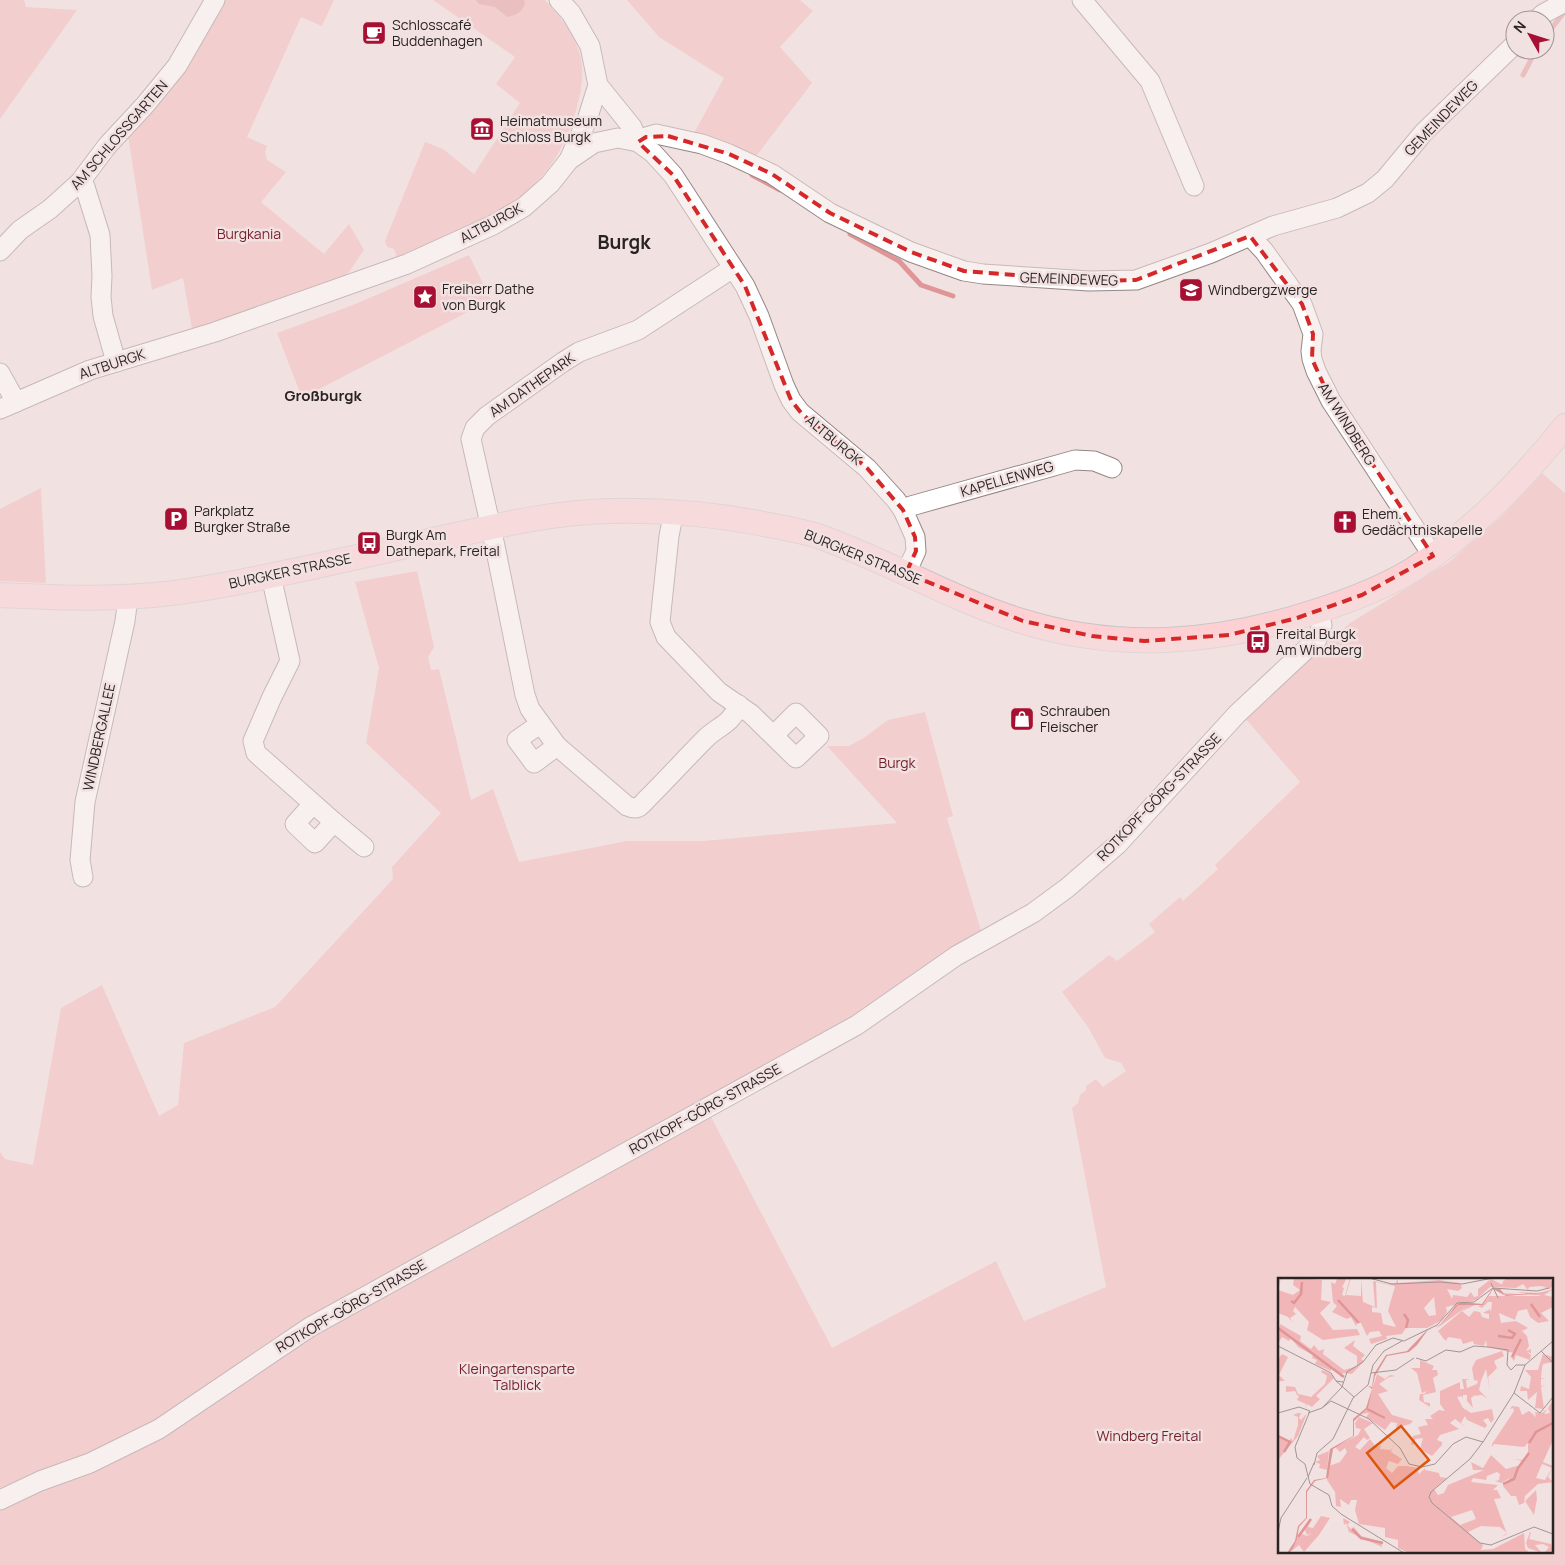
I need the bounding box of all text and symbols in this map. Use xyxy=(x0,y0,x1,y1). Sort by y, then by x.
north arrow xyxy=(1505,10,1555,60)
place label: Schlosscafé Buddenhagen xyxy=(392,15,482,50)
text: N xyxy=(1509,17,1530,36)
cafe icon: Schlosscafé Buddenhagen xyxy=(361,20,387,46)
street label: AM SCHLOSSGARTEN xyxy=(66,76,172,193)
street label: GEMEINDEWEG xyxy=(1400,76,1482,160)
place label: Heimatmuseum Schloss Burgk xyxy=(500,111,602,146)
museum icon: Heimatmuseum Schloss Burgk xyxy=(469,116,495,142)
street label: ALTBURGK xyxy=(456,198,526,247)
park label: Burgkania xyxy=(217,224,281,243)
district label: Burgk xyxy=(597,229,651,255)
street label: GEMEINDEWEG xyxy=(1020,267,1119,290)
school or university icon: Windbergzwerge xyxy=(1178,277,1204,303)
place label: Freiherr Dathe von Burgk xyxy=(442,279,534,314)
place label: Windbergzwerge xyxy=(1208,280,1317,299)
place icon: Freiherr Dathe von Burgk xyxy=(412,284,438,310)
street label: ALTBURGK xyxy=(76,344,148,383)
street label: AM DATHEPARK xyxy=(485,348,579,421)
street label: AM WINDBERG xyxy=(1314,379,1380,469)
district label: Großburgk xyxy=(285,385,362,406)
street label: ALTBURGK xyxy=(802,410,867,469)
street label: KAPELLENWEG xyxy=(958,456,1056,501)
place label: Parkplatz Burgker Straße xyxy=(194,501,290,536)
place label: Ehem. Gedächtniskapelle xyxy=(1362,504,1483,539)
parking icon: Parkplatz Burgker Straße xyxy=(163,506,189,532)
church icon: Ehem. Gedächtniskapelle xyxy=(1332,509,1358,535)
street label: BURGKER STRASSE xyxy=(802,524,925,589)
place label: Burgk Am Dathepark, Freital xyxy=(386,525,500,560)
bus stop icon: Burgk Am Dathepark, Freital xyxy=(356,530,382,556)
street label: BURGKER STRASSE xyxy=(227,548,353,593)
place label: Freital Burgk Am Windberg xyxy=(1276,624,1362,659)
bus stop icon: Freital Burgk Am Windberg xyxy=(1245,629,1271,655)
street label: WINDBERGALLEE xyxy=(78,681,119,792)
place label: Schrauben Fleischer xyxy=(1040,701,1110,736)
shop icon: Schrauben Fleischer xyxy=(1009,706,1035,732)
street label: ROTKOPF-GÖRG-STRASSE xyxy=(1092,729,1225,865)
park label: Burgk xyxy=(879,753,916,772)
street label: ROTKOPF-GÖRG-STRASSE xyxy=(625,1059,784,1158)
street label: ROTKOPF-GÖRG-STRASSE xyxy=(272,1255,429,1356)
inset map xyxy=(1278,1278,1552,1552)
park label: Kleingartensparte Talblick xyxy=(459,1359,575,1394)
park label: Windberg Freital xyxy=(1096,1426,1202,1445)

